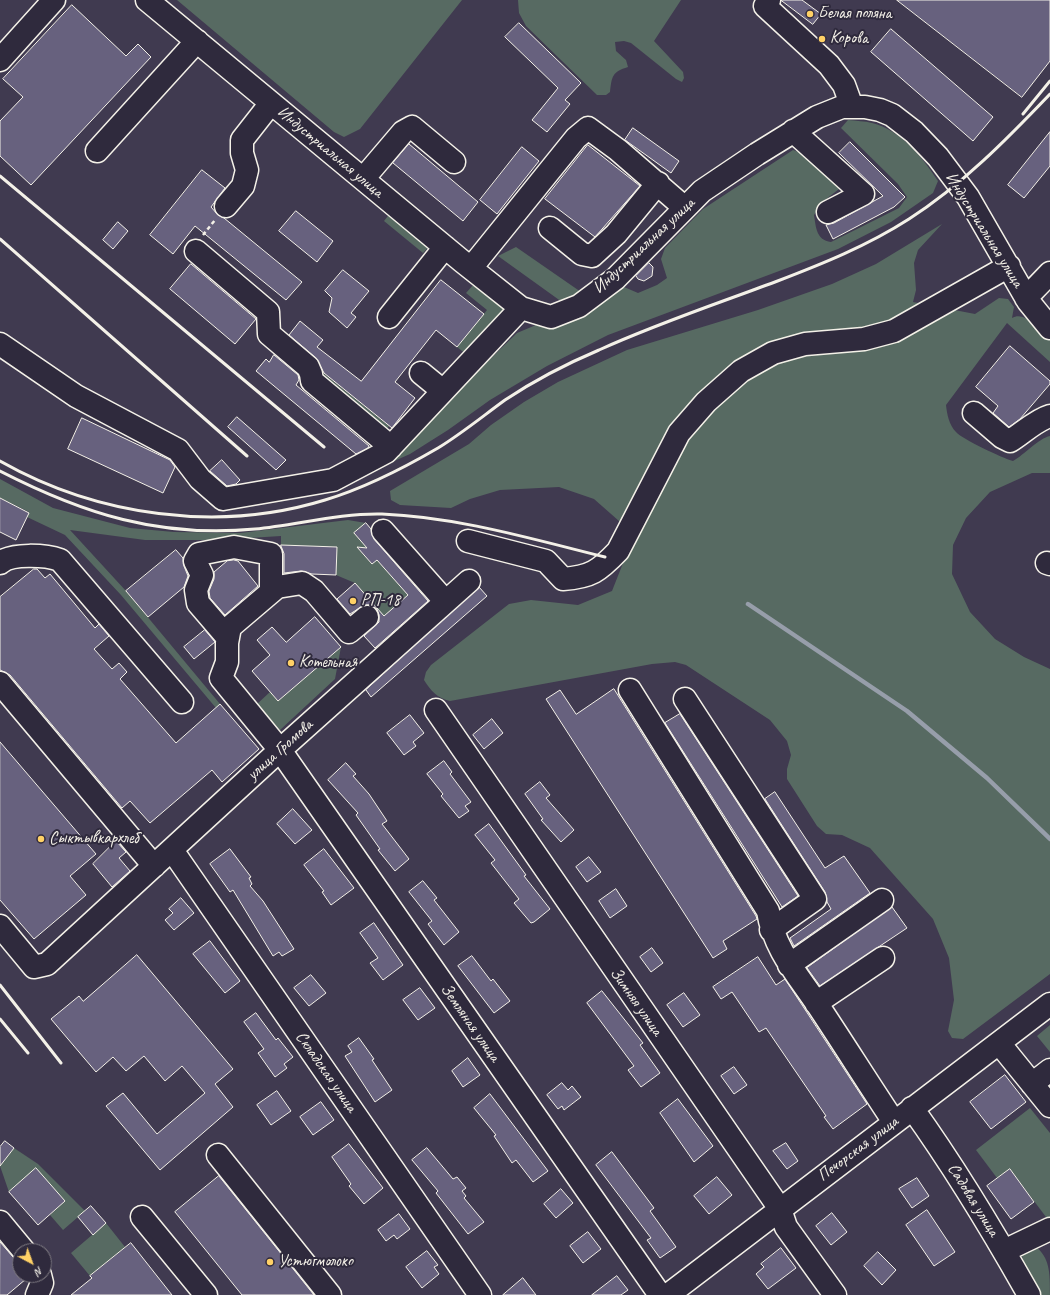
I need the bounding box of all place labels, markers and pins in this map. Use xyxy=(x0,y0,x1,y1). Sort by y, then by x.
place label: Белая поляна xyxy=(818,4,891,24)
marker: Белая поляна xyxy=(805,9,815,19)
place label: Корова xyxy=(830,29,868,49)
marker: Корова xyxy=(817,34,827,44)
place label: РП-18 xyxy=(361,591,400,611)
marker: РП-18 xyxy=(348,596,358,606)
place label: Котельная xyxy=(299,653,357,673)
marker: Котельная xyxy=(286,658,296,668)
place label: Сыктывкархлеб xyxy=(49,829,138,849)
marker: Сыктывкархлеб xyxy=(36,834,46,844)
place label: Устюгмолоко xyxy=(278,1252,353,1272)
marker: Устюгмолоко xyxy=(265,1257,275,1267)

